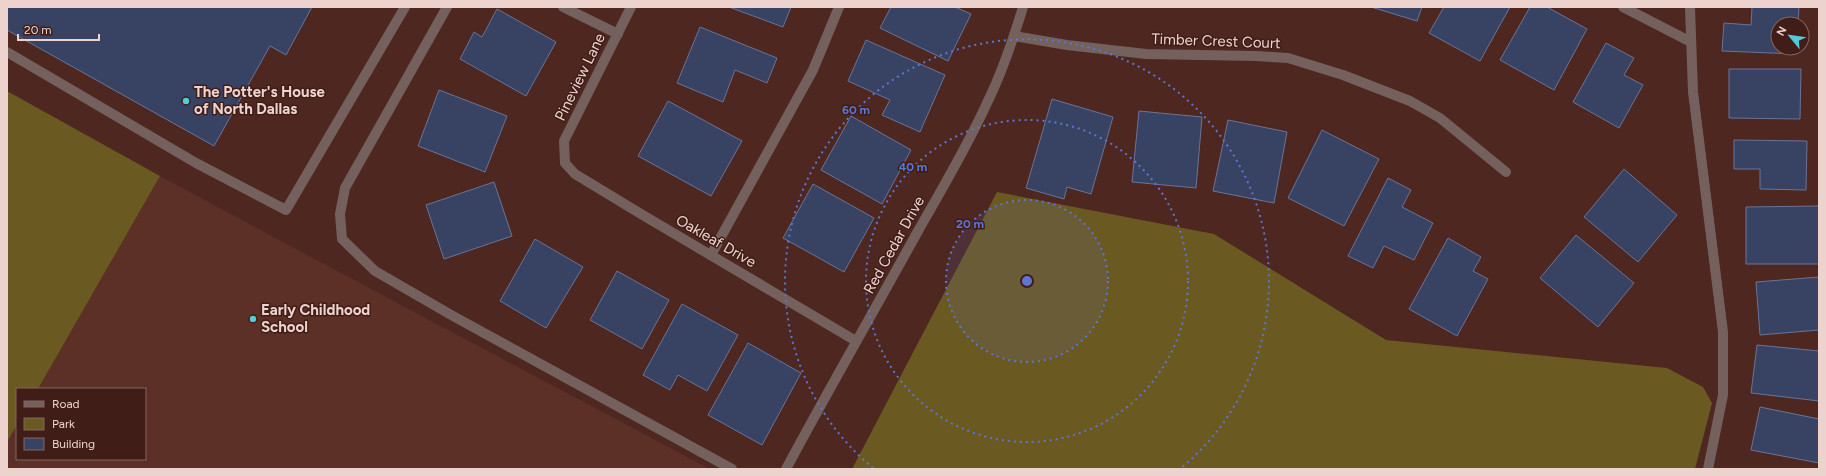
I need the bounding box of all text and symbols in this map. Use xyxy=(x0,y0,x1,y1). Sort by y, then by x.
scale bar xyxy=(18,16,99,42)
north arrow xyxy=(1770,16,1810,56)
text: 20 m xyxy=(24,23,52,37)
text: N xyxy=(1774,25,1789,38)
street label: Pineview Lane xyxy=(551,30,609,124)
street label: Timber Crest Court xyxy=(1151,30,1281,52)
place label: The Potter's House of North Dallas xyxy=(194,83,325,118)
marker: The Potter's House of North Dallas xyxy=(181,96,191,106)
text: 60 m xyxy=(842,103,870,117)
text: 40 m xyxy=(899,160,927,174)
street label: Red Cedar Drive xyxy=(860,193,928,297)
street label: Oakleaf Drive xyxy=(673,211,759,271)
text: 20 m xyxy=(956,217,984,231)
centre of rings xyxy=(1020,274,1034,288)
place label: Early Childhood School xyxy=(261,301,370,336)
marker: Early Childhood School xyxy=(248,314,258,324)
legend xyxy=(16,388,146,460)
text: Road xyxy=(52,397,80,411)
text: Park xyxy=(52,417,75,431)
text: Building xyxy=(52,437,95,451)

